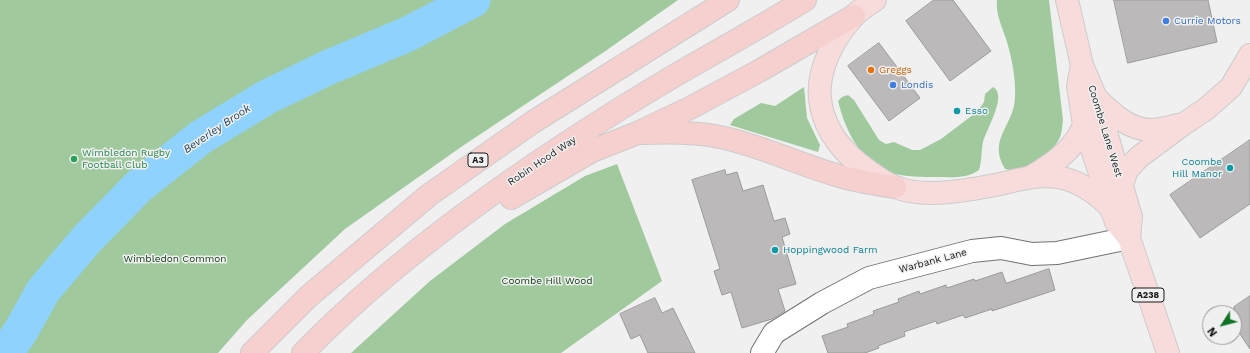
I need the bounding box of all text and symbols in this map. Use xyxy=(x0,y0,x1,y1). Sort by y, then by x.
place label: Currie Motors xyxy=(1174,15,1241,27)
marker: Currie Motors xyxy=(1161,16,1171,26)
place label: Greggs xyxy=(879,64,912,76)
marker: Greggs xyxy=(866,65,876,75)
place label: Londis xyxy=(901,79,933,91)
marker: Londis xyxy=(888,80,898,90)
street label: Coombe Lane West xyxy=(1085,84,1125,178)
water label: Beverley Brook xyxy=(181,102,253,156)
place label: Esso xyxy=(965,105,988,117)
marker: Esso xyxy=(952,106,962,116)
street label: Robin Hood Way xyxy=(506,134,578,188)
place label: Wimbledon Rugby Football Club xyxy=(82,147,170,170)
road number: A3 xyxy=(468,153,488,167)
marker: Wimbledon Rugby Football Club xyxy=(69,154,79,164)
place label: Coombe Hill Manor xyxy=(1172,156,1222,180)
marker: Coombe Hill Manor xyxy=(1225,163,1235,173)
place label: Hoppingwood Farm xyxy=(783,244,878,256)
marker: Hoppingwood Farm xyxy=(770,245,780,255)
street label: Warbank Lane xyxy=(898,246,968,276)
park label: Wimbledon Common xyxy=(124,253,226,265)
park label: Coombe Hill Wood xyxy=(502,275,592,287)
road number: A238 xyxy=(1132,288,1164,302)
north arrow xyxy=(1202,305,1242,345)
text: N xyxy=(1205,325,1220,339)

